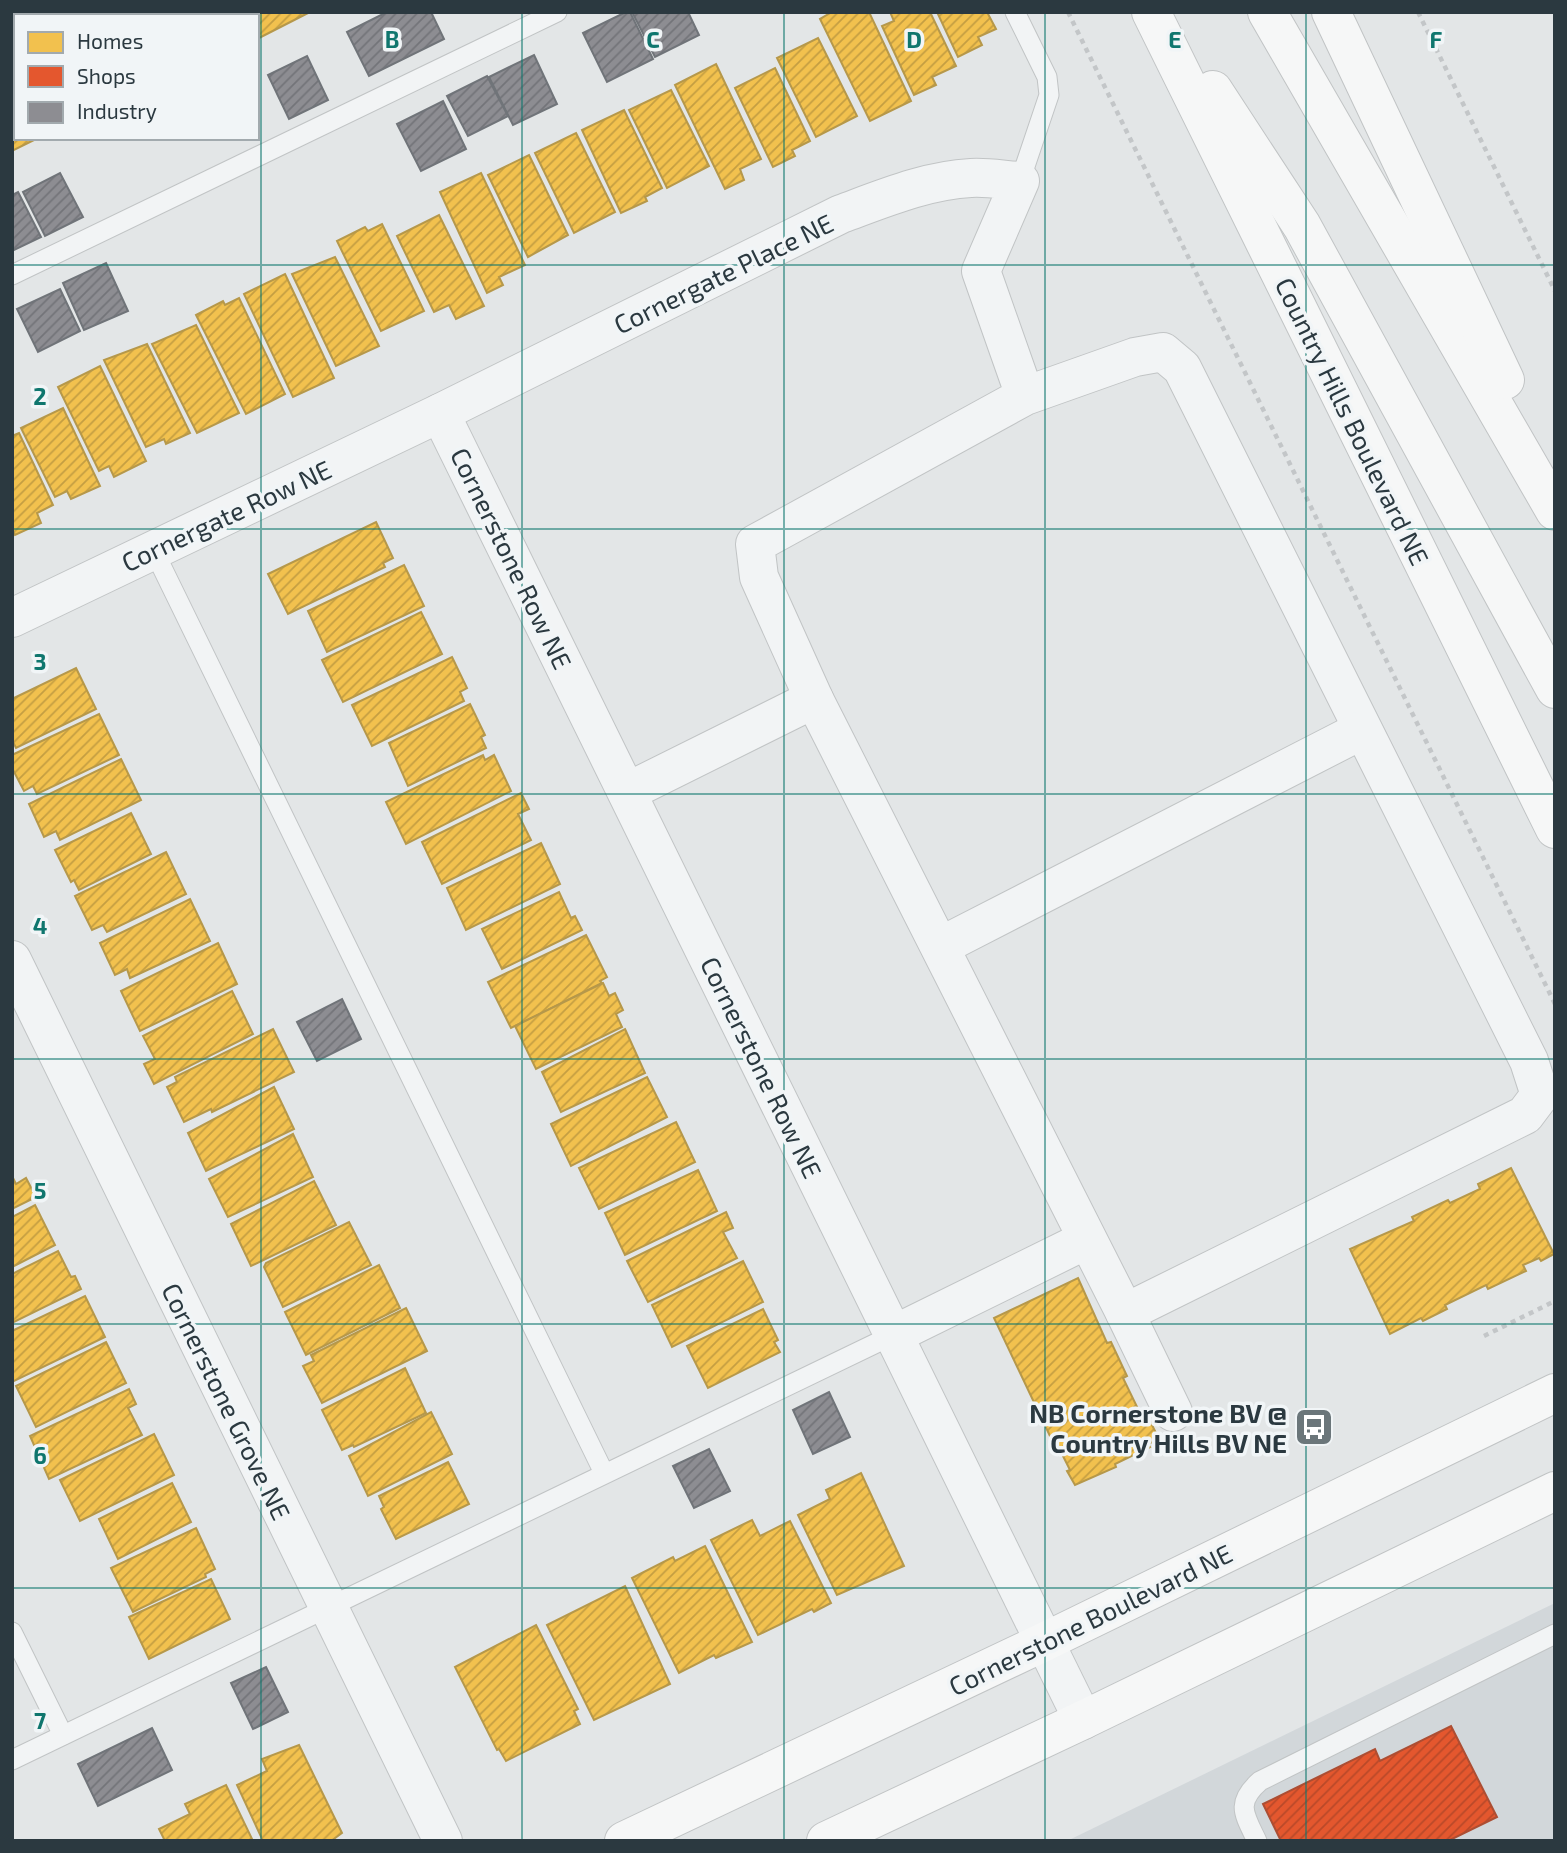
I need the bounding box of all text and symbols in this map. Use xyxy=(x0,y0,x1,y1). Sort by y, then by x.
legend xyxy=(14,14,259,140)
text: B xyxy=(385,25,399,53)
text: C xyxy=(646,25,660,53)
text: D xyxy=(906,25,922,53)
text: E xyxy=(1168,25,1182,53)
text: F xyxy=(1430,25,1443,53)
text: Homes xyxy=(77,28,143,53)
text: Shops xyxy=(77,63,136,88)
text: Industry xyxy=(77,98,157,123)
street label: Cornergate Place NE xyxy=(608,206,838,340)
street label: Country Hills Boulevard NE xyxy=(1270,272,1436,570)
text: 2 xyxy=(33,382,47,410)
street label: Cornerstone Row NE xyxy=(445,442,579,674)
street label: Cornergate Row NE xyxy=(116,453,336,577)
text: 3 xyxy=(33,647,47,675)
text: 4 xyxy=(33,911,47,939)
street label: Cornerstone Row NE xyxy=(695,951,829,1183)
text: 5 xyxy=(34,1176,46,1204)
street label: Cornerstone Grove NE xyxy=(156,1278,298,1524)
place label: NB Cornerstone BV @ Country Hills BV NE xyxy=(1029,1397,1287,1459)
bus stop icon: NB Cornerstone BV @ Country Hills BV NE xyxy=(1293,1406,1335,1448)
text: 6 xyxy=(33,1441,47,1469)
street label: Cornerstone Boulevard NE xyxy=(943,1537,1237,1701)
text: 7 xyxy=(34,1706,46,1734)

